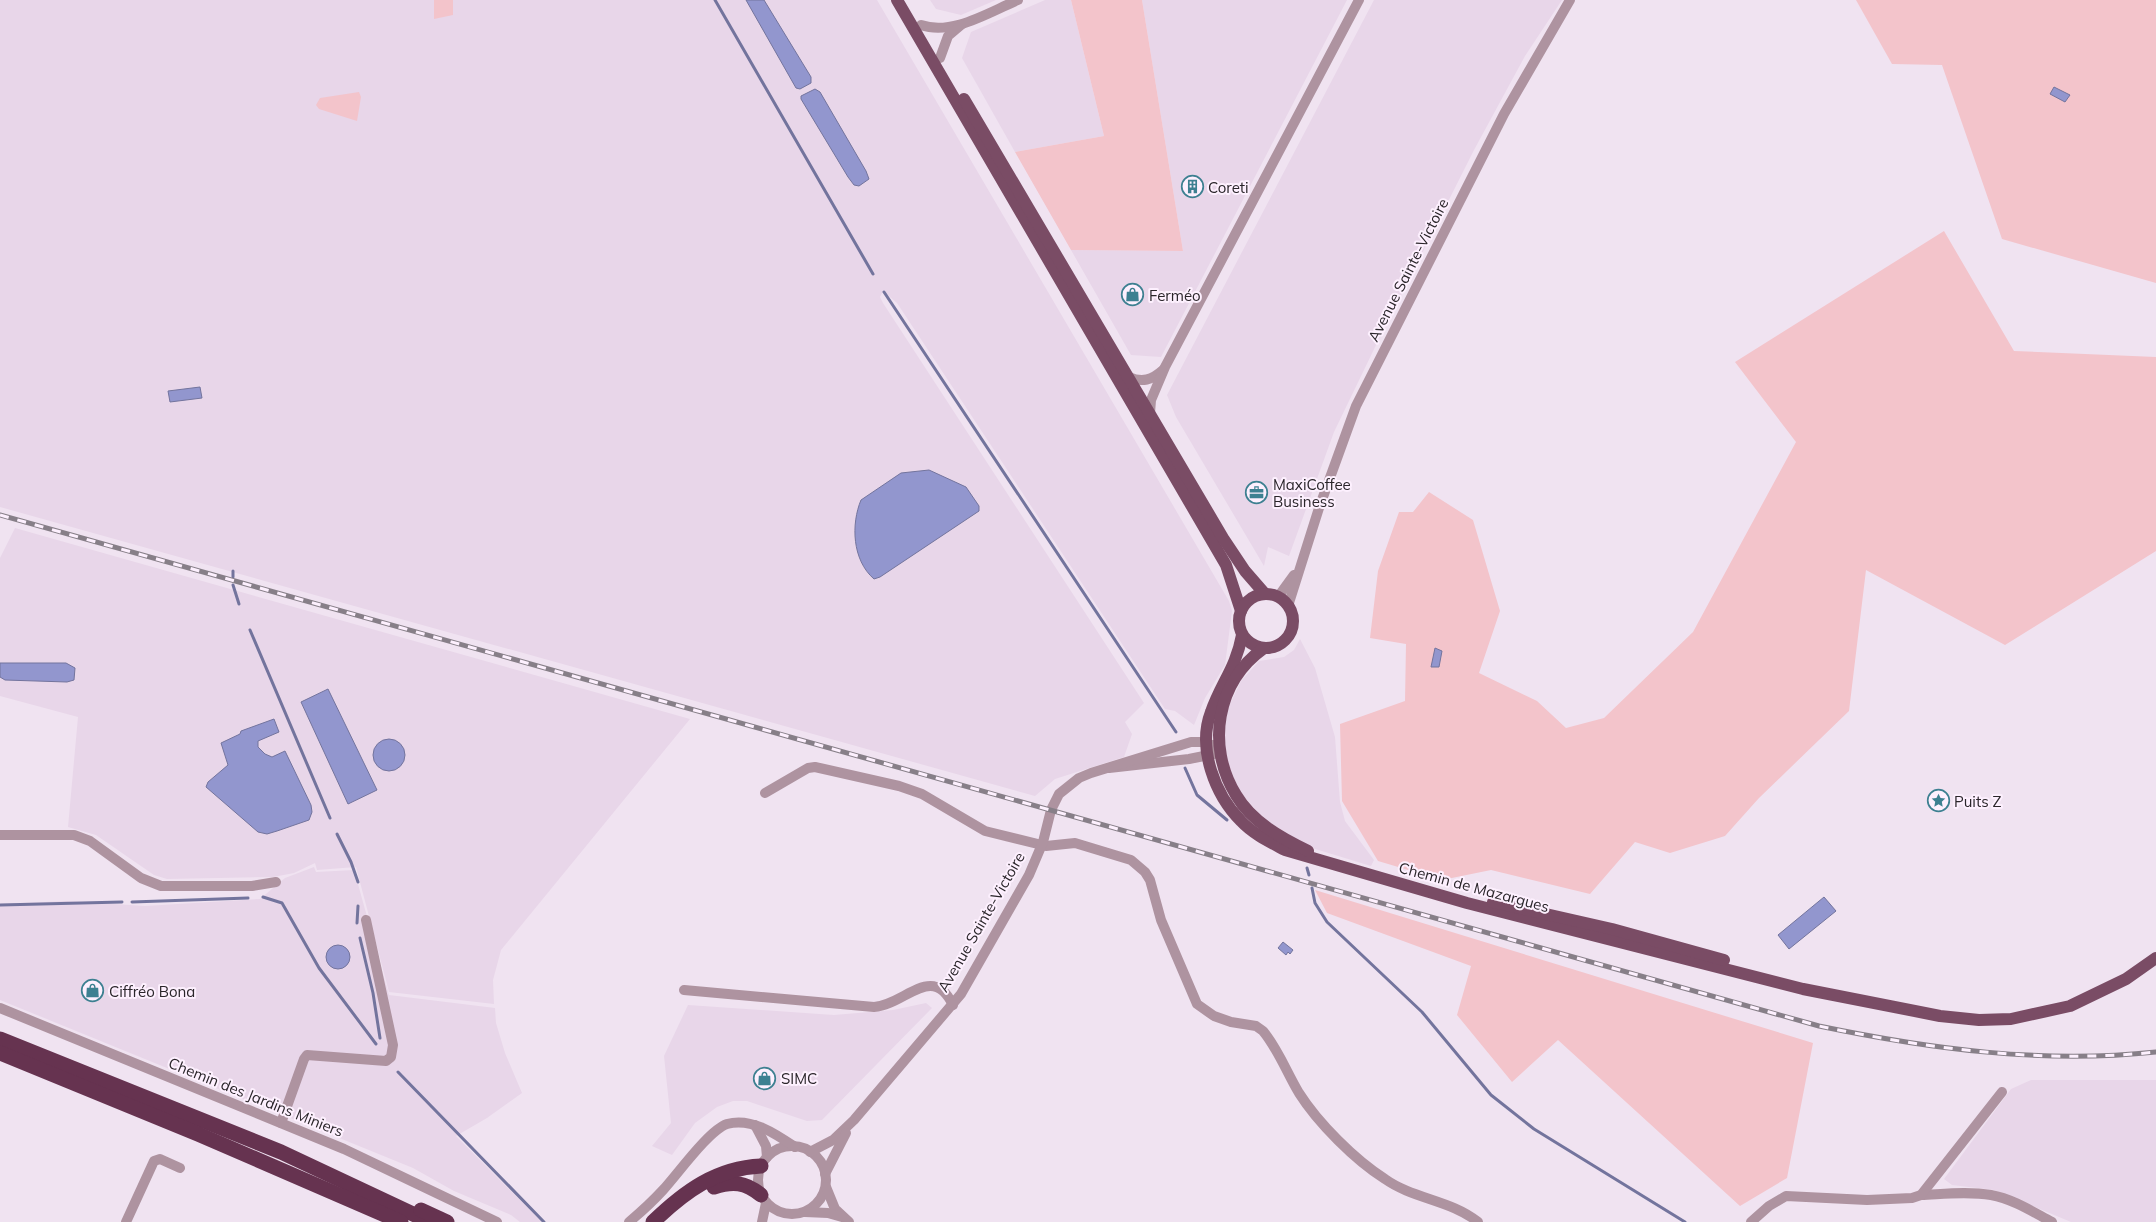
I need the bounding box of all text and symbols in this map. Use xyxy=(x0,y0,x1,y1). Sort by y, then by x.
building icon: Coreti xyxy=(1180,175,1204,199)
place label: Coreti xyxy=(1208,178,1249,197)
street label: Avenue Sainte-Victoire xyxy=(1364,195,1452,345)
shop icon: Ferméo xyxy=(1121,283,1145,307)
place label: Ferméo xyxy=(1149,286,1201,305)
place label: MaxiCoffee Business xyxy=(1273,475,1351,511)
office icon: MaxiCoffee Business xyxy=(1245,481,1269,505)
place icon: Puits Z xyxy=(1926,789,1950,813)
place label: Puits Z xyxy=(1954,792,2001,811)
street label: Avenue Sainte-Victoire xyxy=(933,849,1029,995)
street label: Chemin de Mazargues xyxy=(1397,858,1551,916)
shop icon: Ciffréo Bona xyxy=(81,979,105,1003)
place label: Ciffréo Bona xyxy=(109,982,195,1001)
street label: Chemin des Jardins Miniers xyxy=(166,1053,346,1141)
shop icon: SIMC xyxy=(753,1066,777,1090)
place label: SIMC xyxy=(781,1069,817,1088)

